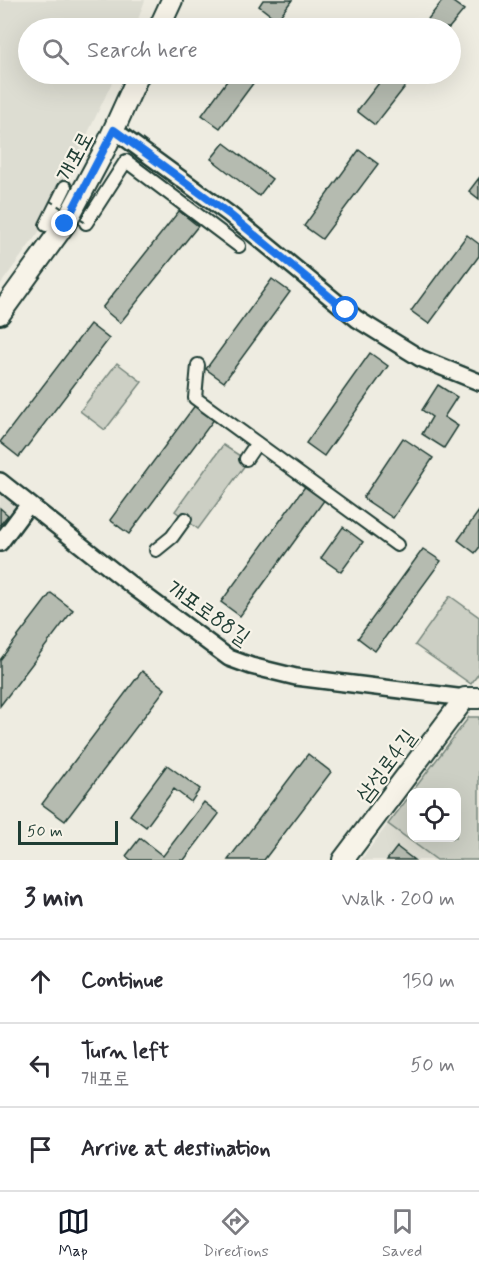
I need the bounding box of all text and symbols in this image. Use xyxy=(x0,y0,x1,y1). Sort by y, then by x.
search box xyxy=(18,18,461,84)
icon: search xyxy=(39,35,72,68)
text: Search here xyxy=(87,37,198,65)
street label: 개포로 xyxy=(51,127,101,187)
route end xyxy=(51,210,77,236)
route start xyxy=(332,296,358,322)
street label: 개포로88길 xyxy=(161,575,255,653)
street label: 삼성로4길 xyxy=(350,724,423,808)
map controls xyxy=(407,788,461,842)
button: locate xyxy=(407,788,461,842)
scale bar xyxy=(18,818,118,846)
text: 50 m xyxy=(27,821,63,842)
text: 3 min xyxy=(24,882,84,916)
text: Walk · 200 m xyxy=(342,886,455,913)
icon: ahead xyxy=(24,965,57,998)
text: Continue xyxy=(81,967,163,995)
text: 150 m xyxy=(402,968,455,995)
text: Turn left xyxy=(81,1038,169,1066)
icon: left xyxy=(24,1049,57,1082)
text: 50 m xyxy=(410,1052,455,1079)
text: 개포로 xyxy=(81,1066,129,1093)
icon: arrive xyxy=(24,1133,57,1166)
text: Arrive at destination xyxy=(81,1135,271,1163)
tab: Map xyxy=(57,1205,90,1262)
tab: Directions xyxy=(203,1205,269,1262)
tab: Saved xyxy=(382,1205,422,1262)

